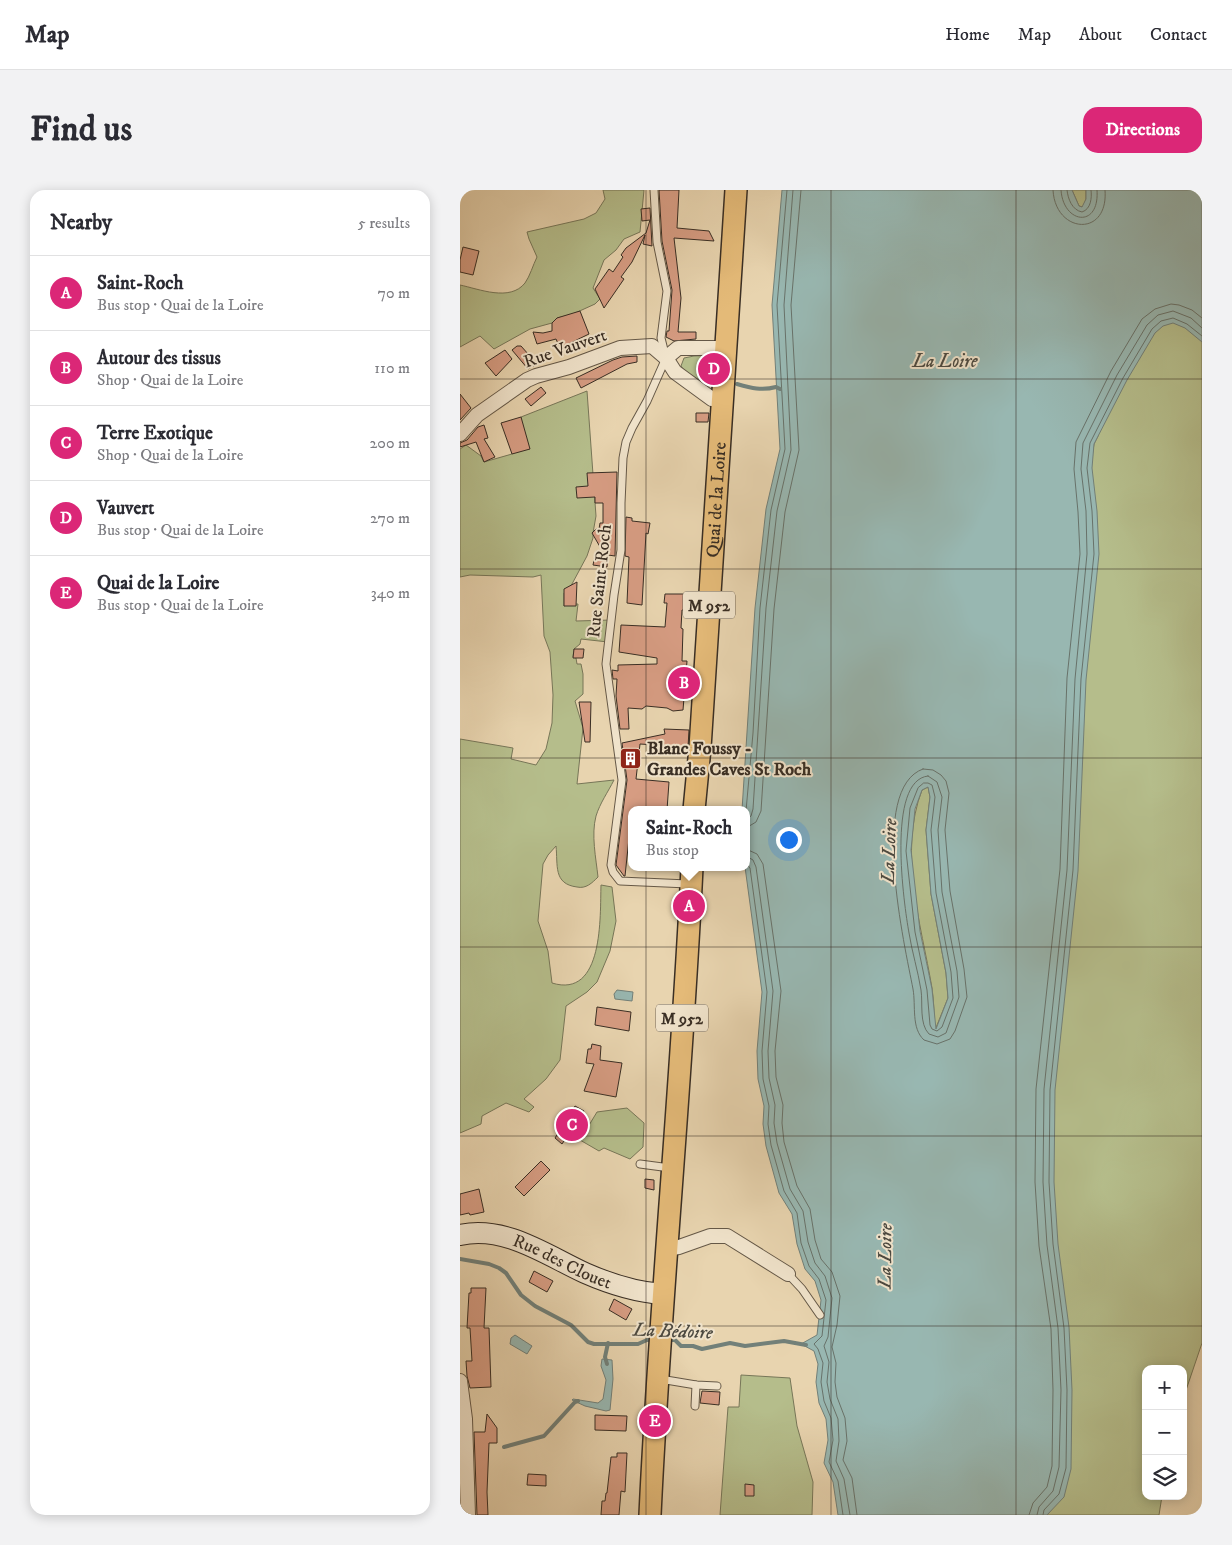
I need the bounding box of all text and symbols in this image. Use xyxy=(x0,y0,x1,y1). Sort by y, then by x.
text: Map xyxy=(25,20,69,50)
text: Home xyxy=(945,24,990,46)
text: Map xyxy=(1018,24,1051,46)
text: About xyxy=(1079,24,1122,46)
text: Contact xyxy=(1150,24,1207,46)
button: Directions xyxy=(1083,107,1202,153)
text: Find us xyxy=(30,108,132,152)
text: Nearby xyxy=(50,210,112,236)
text: 5 results xyxy=(358,213,410,233)
text: Saint-Roch xyxy=(97,272,184,295)
text: A xyxy=(61,283,71,303)
text: 70 m xyxy=(378,283,410,303)
text: Bus stop · Quai de la Loire xyxy=(97,295,264,315)
street label: Rue Vauvert xyxy=(521,324,610,373)
text: Autour des tissus xyxy=(97,347,221,370)
pin: D xyxy=(698,350,730,388)
water label: La Loire xyxy=(911,350,978,373)
text: B xyxy=(61,358,71,378)
text: 110 m xyxy=(374,358,410,378)
text: Shop · Quai de la Loire xyxy=(97,370,243,390)
text: Terre Exotique xyxy=(97,422,213,445)
text: C xyxy=(61,433,71,453)
text: 200 m xyxy=(369,433,410,453)
street label: Quai de la Loire xyxy=(702,441,732,558)
text: Shop · Quai de la Loire xyxy=(97,445,243,465)
text: Vauvert xyxy=(97,497,154,520)
text: D xyxy=(60,508,72,528)
text: 270 m xyxy=(370,508,410,528)
text: Bus stop · Quai de la Loire xyxy=(97,520,264,540)
street label: Rue Saint-Roch xyxy=(583,523,617,639)
text: Quai de la Loire xyxy=(97,572,219,595)
text: E xyxy=(60,583,72,603)
text: 340 m xyxy=(371,583,410,603)
road number: M 952 xyxy=(683,592,735,618)
text: Bus stop · Quai de la Loire xyxy=(97,595,264,615)
pin: B xyxy=(668,664,700,702)
place label: Blanc Foussy - Grandes Caves St Roch xyxy=(647,738,812,781)
building icon: Blanc Foussy - Grandes Caves St Roch xyxy=(619,746,643,770)
popup xyxy=(628,806,750,871)
text: Saint-Roch xyxy=(646,817,732,840)
water label: La Loire xyxy=(877,818,902,885)
your location xyxy=(776,827,802,853)
text: Bus stop xyxy=(646,840,699,860)
pin: A xyxy=(673,887,705,925)
road number: M 952 xyxy=(656,1004,708,1031)
pin: C xyxy=(556,1106,588,1144)
water label: La Loire xyxy=(873,1223,898,1290)
street label: Rue des Clouet xyxy=(510,1230,614,1295)
water label: La Bédoire xyxy=(632,1319,714,1344)
map controls xyxy=(1142,1365,1187,1500)
button: + xyxy=(1142,1365,1187,1410)
pin: E xyxy=(639,1402,671,1440)
button: − xyxy=(1142,1410,1187,1455)
button: layers xyxy=(1142,1455,1187,1500)

